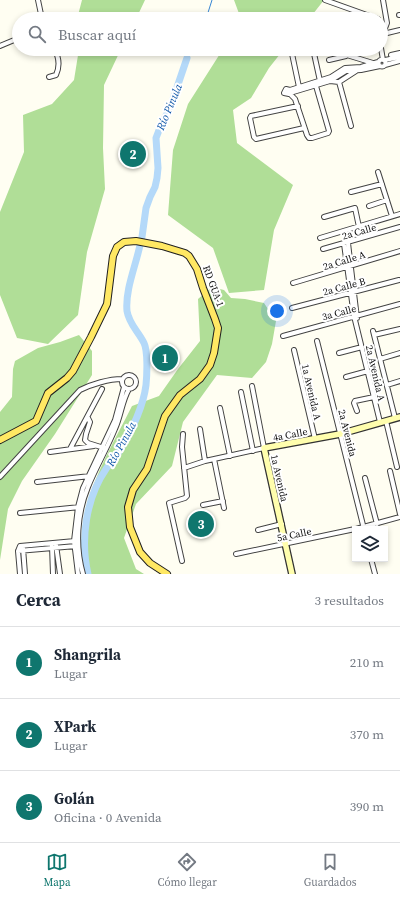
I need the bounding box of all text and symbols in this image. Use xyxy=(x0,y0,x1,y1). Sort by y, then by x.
search box xyxy=(12,12,388,56)
icon: search xyxy=(26,23,48,45)
text: Buscar aquí xyxy=(58,24,136,45)
water label: Río Pinula xyxy=(153,82,186,134)
pin: 2 xyxy=(120,139,146,169)
street label: 2a Calle xyxy=(341,220,378,243)
street label: 2a Calle A xyxy=(321,248,367,273)
street label: RD GUA-1 xyxy=(200,263,227,309)
street label: 2a Calle B xyxy=(321,275,367,298)
your location xyxy=(267,301,287,321)
street label: 3a Calle xyxy=(321,302,358,323)
pin: 1 xyxy=(152,343,178,373)
street label: 2a Avenida A xyxy=(363,344,388,403)
street label: 1a Avenida A xyxy=(299,363,324,422)
street label: 2a Avenida xyxy=(335,408,360,459)
water label: Río Pinula xyxy=(103,419,140,470)
street label: 4a Calle xyxy=(272,425,308,444)
street label: 1a Avenida xyxy=(268,453,291,504)
pin: 3 xyxy=(188,509,214,539)
street label: 5a Calle xyxy=(276,525,313,544)
map controls xyxy=(352,526,388,562)
button: layers xyxy=(352,526,388,562)
text: Cerca xyxy=(16,588,61,612)
text: 3 resultados xyxy=(314,592,384,609)
text: Shangrila xyxy=(54,644,121,665)
text: 1 xyxy=(25,654,33,671)
text: 210 m xyxy=(350,654,384,671)
text: Lugar xyxy=(54,665,87,682)
text: XPark xyxy=(54,716,96,737)
text: 2 xyxy=(25,726,33,743)
text: 370 m xyxy=(350,726,384,743)
text: Lugar xyxy=(54,737,87,754)
text: Golán xyxy=(54,788,94,809)
text: 3 xyxy=(25,798,33,815)
text: 390 m xyxy=(350,798,384,815)
text: Oficina · 0 Avenida xyxy=(54,809,162,826)
tab: Mapa xyxy=(43,851,71,890)
tab: Cómo llegar xyxy=(157,851,217,890)
tab: Guardados xyxy=(304,851,357,890)

